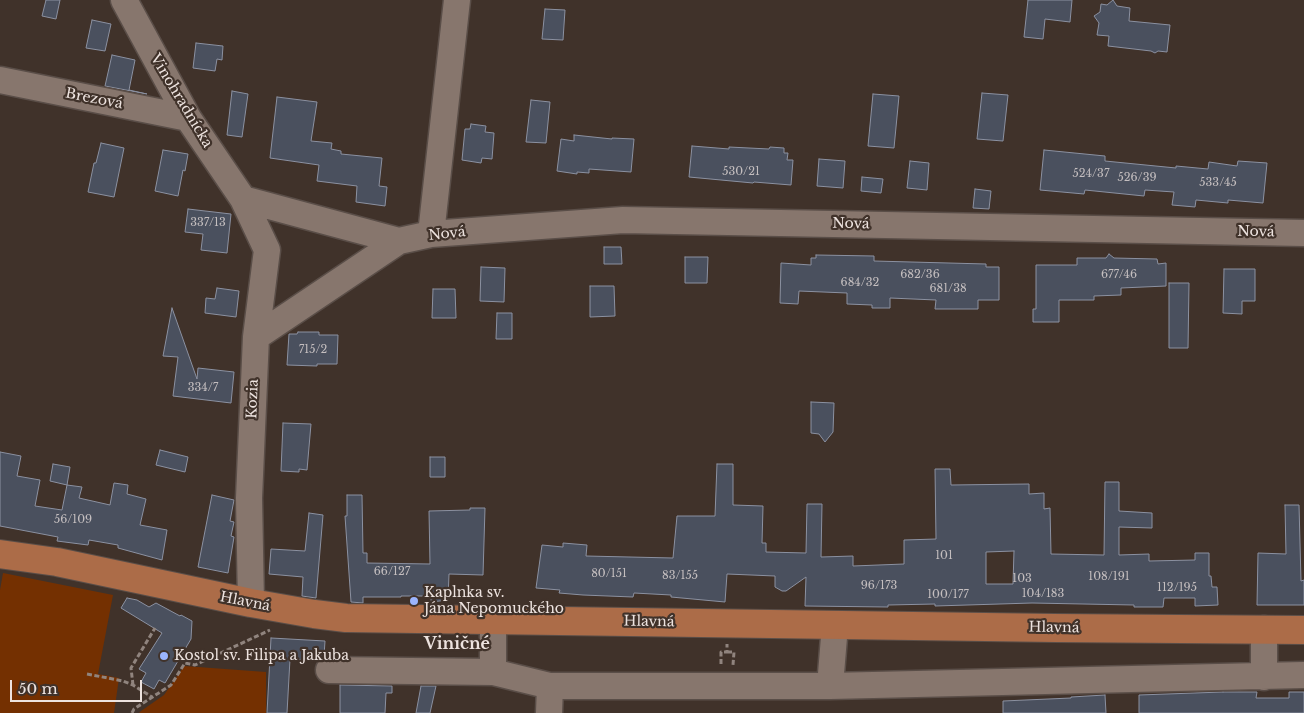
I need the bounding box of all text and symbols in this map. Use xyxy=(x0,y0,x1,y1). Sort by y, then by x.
street label: Vinohradnícka xyxy=(146,51,216,151)
street label: Brezová xyxy=(64,85,124,113)
house number: 530/21 xyxy=(722,165,760,179)
house number: 524/37 xyxy=(1073,167,1109,181)
house number: 526/39 xyxy=(1117,171,1157,185)
house number: 533/45 xyxy=(1199,176,1237,190)
street label: Nová xyxy=(832,215,870,233)
house number: 337/13 xyxy=(190,216,226,230)
street label: Nová xyxy=(1237,223,1275,241)
street label: Nová xyxy=(428,224,466,244)
house number: 682/36 xyxy=(900,268,940,282)
house number: 677/46 xyxy=(1101,268,1137,282)
house number: 684/32 xyxy=(841,276,879,290)
house number: 681/38 xyxy=(929,282,967,296)
house number: 715/2 xyxy=(299,343,327,357)
street label: Kozia xyxy=(244,379,262,419)
house number: 334/7 xyxy=(188,381,218,395)
house number: 56/109 xyxy=(54,513,92,527)
house number: 101 xyxy=(935,549,953,563)
house number: 66/127 xyxy=(374,565,410,579)
house number: 80/151 xyxy=(591,567,627,581)
house number: 83/155 xyxy=(662,569,698,583)
house number: 108/191 xyxy=(1088,570,1130,584)
house number: 103 xyxy=(1012,572,1032,586)
house number: 96/173 xyxy=(861,579,897,593)
house number: 112/195 xyxy=(1157,581,1197,595)
place label: Kaplnka sv. Jána Nepomuckého xyxy=(424,585,564,618)
house number: 104/183 xyxy=(1022,587,1064,601)
house number: 100/177 xyxy=(927,588,969,602)
street label: Hlavná xyxy=(218,589,272,615)
marker: Kaplnka sv. Jána Nepomuckého xyxy=(408,595,420,607)
street label: Hlavná xyxy=(623,613,675,631)
street label: Hlavná xyxy=(1028,619,1080,637)
district label: Viničné xyxy=(424,634,490,654)
place label: Kostol sv. Filipa a Jakuba xyxy=(174,648,349,664)
marker: Kostol sv. Filipa a Jakuba xyxy=(158,650,170,662)
scale bar xyxy=(12,670,145,702)
text: 50 m xyxy=(18,679,58,698)

